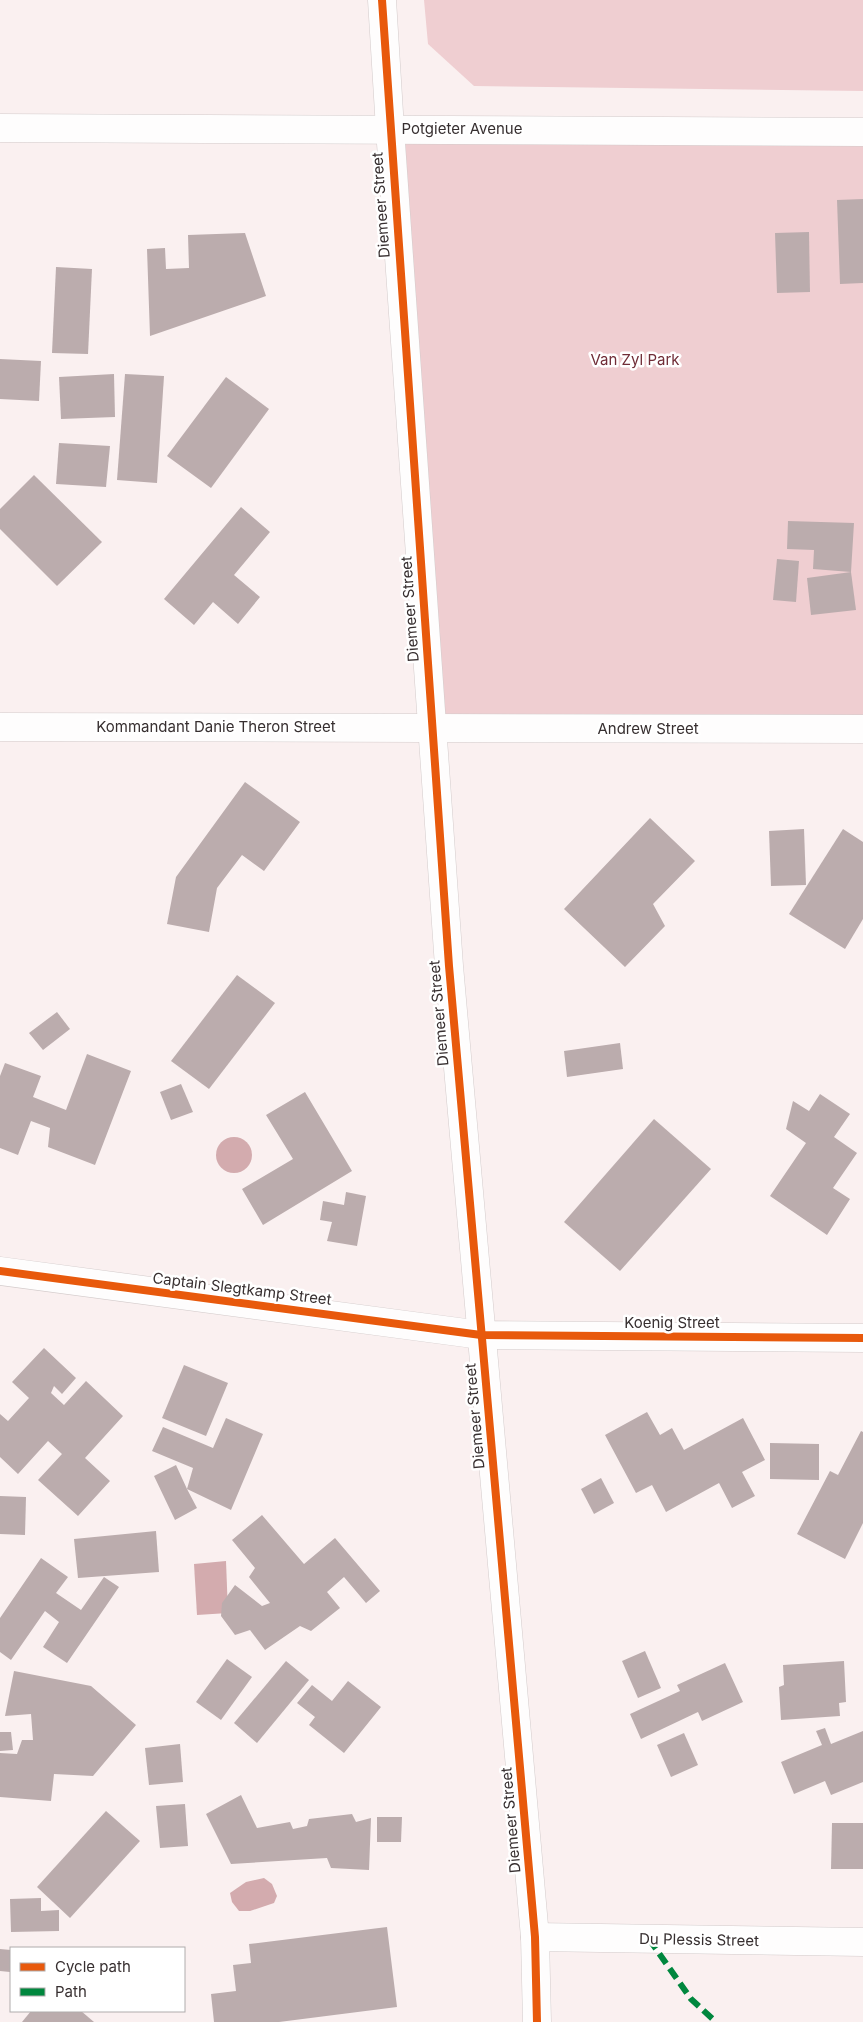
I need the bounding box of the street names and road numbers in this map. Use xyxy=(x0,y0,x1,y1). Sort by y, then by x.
street label: Potgieter Avenue xyxy=(402,119,522,138)
street label: Diemeer Street xyxy=(367,151,394,259)
street label: Diemeer Street xyxy=(396,555,423,663)
street label: Kommandant Danie Theron Street xyxy=(96,717,336,736)
street label: Andrew Street xyxy=(597,719,699,738)
street label: Diemeer Street xyxy=(424,959,453,1067)
street label: Captain Slegtkamp Street xyxy=(151,1268,333,1309)
street label: Koenig Street xyxy=(624,1313,720,1332)
street label: Diemeer Street xyxy=(460,1362,489,1470)
street label: Diemeer Street xyxy=(496,1766,525,1874)
street label: Du Plessis Street xyxy=(639,1929,759,1950)

